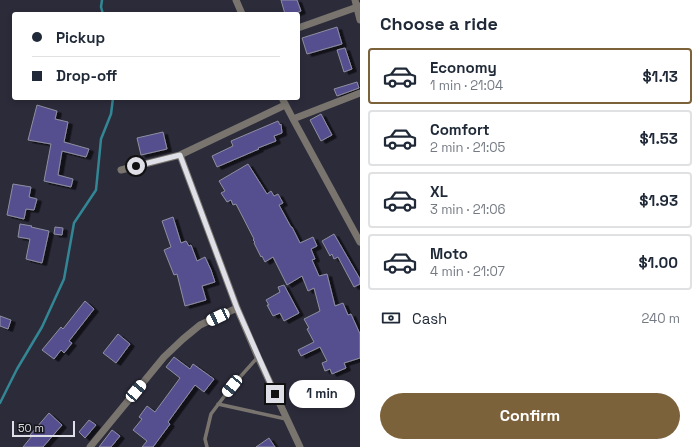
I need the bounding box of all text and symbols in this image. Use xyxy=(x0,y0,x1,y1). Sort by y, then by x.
text: Choose a ride xyxy=(380,12,498,35)
text: Pickup xyxy=(56,28,105,47)
icon: car xyxy=(382,58,418,94)
text: Economy xyxy=(430,58,497,77)
text: Drop-off xyxy=(56,66,117,85)
text: $1.13 xyxy=(643,67,678,86)
text: 1 min · 21:04 xyxy=(430,77,503,94)
icon: car xyxy=(382,120,418,156)
text: Comfort xyxy=(430,120,490,139)
text: $1.53 xyxy=(640,129,678,148)
text: 2 min · 21:05 xyxy=(430,139,505,156)
route start xyxy=(127,157,145,175)
icon: car xyxy=(382,182,418,218)
text: XL xyxy=(430,182,448,201)
text: $1.93 xyxy=(639,191,678,210)
text: 3 min · 21:06 xyxy=(430,201,506,218)
icon: car xyxy=(382,244,418,280)
text: Moto xyxy=(430,244,468,263)
text: $1.00 xyxy=(638,253,678,272)
text: 4 min · 21:07 xyxy=(430,263,505,280)
car xyxy=(205,306,231,328)
icon: cash xyxy=(380,307,402,329)
text: Cash xyxy=(412,309,447,328)
text: 240 m xyxy=(642,310,680,327)
car xyxy=(220,373,244,399)
car xyxy=(124,378,148,404)
callout: 1 min xyxy=(289,380,355,408)
route end xyxy=(266,385,284,403)
text: 1 min xyxy=(306,385,338,402)
button: Confirm xyxy=(380,393,680,439)
scale bar xyxy=(12,419,75,438)
text: 50 m xyxy=(18,421,44,435)

